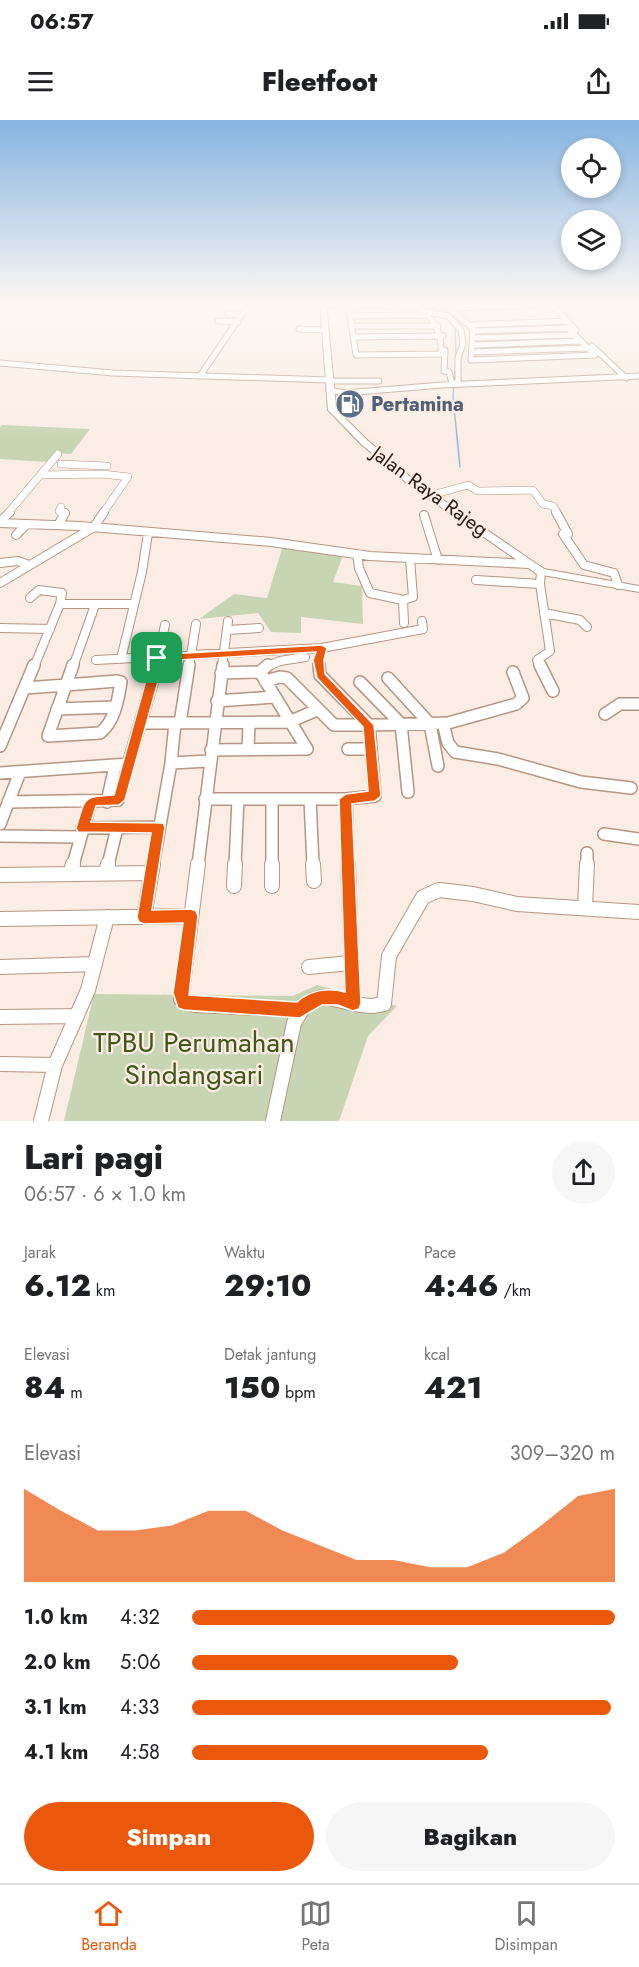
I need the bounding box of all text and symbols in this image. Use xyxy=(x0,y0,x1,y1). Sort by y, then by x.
text: 06:57 xyxy=(30,5,94,37)
text: Fleetfoot xyxy=(262,62,377,101)
icon: menu xyxy=(24,65,57,98)
icon: share xyxy=(582,65,615,98)
map controls xyxy=(561,138,621,270)
button: locate xyxy=(561,138,621,198)
button: layers xyxy=(561,210,621,270)
fuel station icon: Pertamina xyxy=(334,388,366,420)
place label: Pertamina xyxy=(371,390,464,419)
street label: Jalan Raya Rajeg xyxy=(363,437,494,544)
pin xyxy=(131,632,182,683)
icon: arrive xyxy=(140,641,173,674)
park label: TPBU Perumahan Sindangsari xyxy=(93,1022,295,1095)
text: Lari pagi xyxy=(24,1134,163,1181)
button: share xyxy=(552,1141,615,1204)
text: 06:57 · 6 × 1.0 km xyxy=(24,1180,186,1209)
text: Jarak xyxy=(24,1241,56,1264)
text: Waktu xyxy=(224,1241,265,1264)
text: Pace xyxy=(424,1241,456,1264)
text: 6.12 xyxy=(24,1264,91,1307)
text: 29:10 xyxy=(224,1264,311,1307)
text: 4:46 xyxy=(424,1264,499,1307)
text: km xyxy=(91,1279,115,1302)
text: /km xyxy=(499,1279,531,1302)
text: Elevasi xyxy=(24,1343,70,1366)
text: Detak jantung xyxy=(224,1343,316,1366)
text: kcal xyxy=(424,1343,450,1366)
text: 84 xyxy=(24,1366,66,1409)
text: 150 xyxy=(224,1366,280,1409)
text: 421 xyxy=(424,1366,482,1409)
text: m xyxy=(66,1381,83,1404)
text: bpm xyxy=(280,1381,316,1404)
text: Elevasi xyxy=(24,1439,81,1468)
text: 309–320 m xyxy=(510,1439,615,1468)
text: 1.0 km xyxy=(24,1603,88,1632)
text: 4:32 xyxy=(120,1603,160,1632)
text: 2.0 km xyxy=(24,1648,91,1677)
text: 5:06 xyxy=(120,1648,161,1677)
text: 3.1 km xyxy=(24,1693,87,1722)
text: 4:33 xyxy=(120,1693,160,1722)
text: 4.1 km xyxy=(24,1738,89,1767)
text: 4:58 xyxy=(120,1738,160,1767)
button: Simpan xyxy=(24,1802,314,1871)
button: Bagikan xyxy=(326,1802,615,1871)
tab: Beranda xyxy=(81,1897,137,1956)
tab: Peta xyxy=(299,1897,332,1956)
tab: Disimpan xyxy=(494,1897,558,1956)

